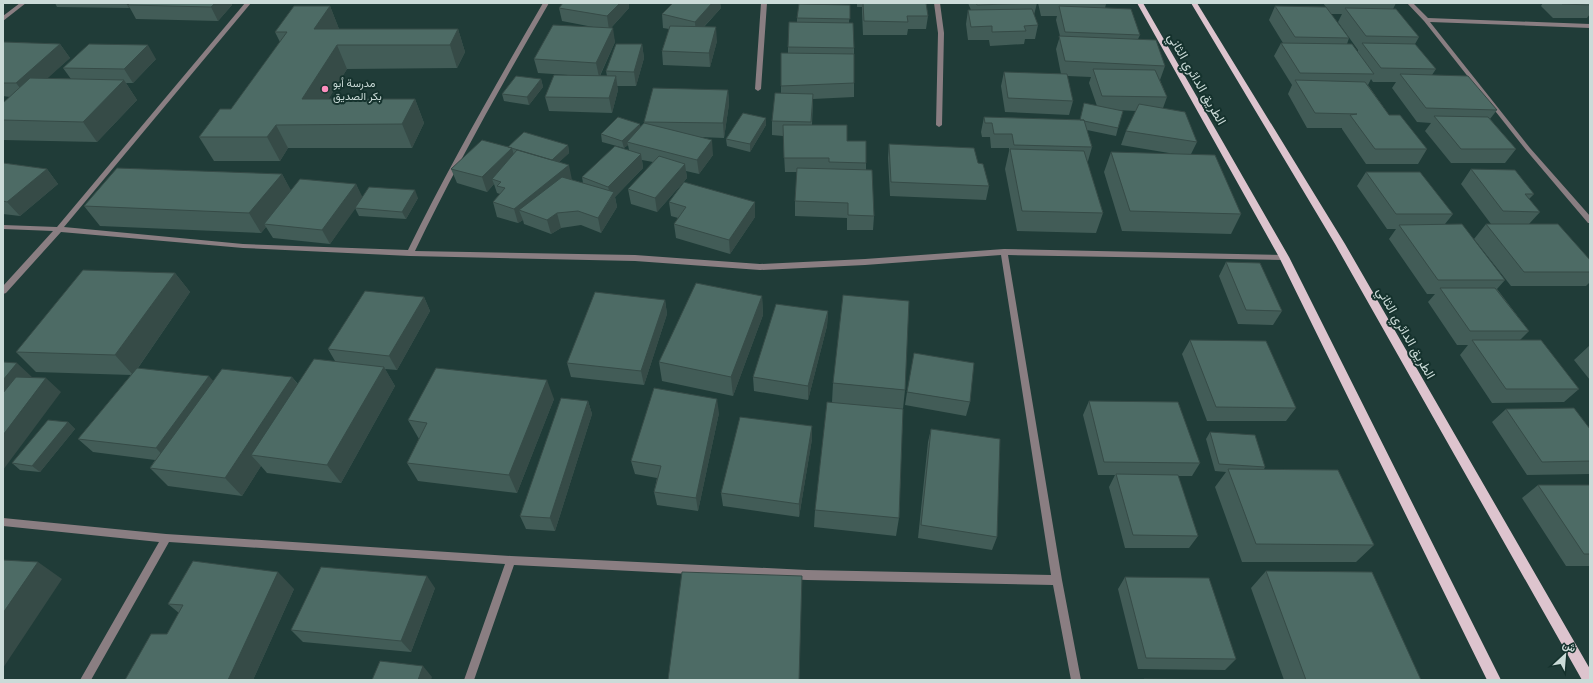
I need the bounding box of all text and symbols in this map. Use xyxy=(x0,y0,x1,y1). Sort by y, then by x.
street label: الطريق الدائري الثاني xyxy=(1162,31,1229,129)
place label: مدرسة أبو بكر الصديق xyxy=(333,77,382,103)
marker: مدرسة أبو بكر الصديق xyxy=(320,84,330,94)
street label: الطريق الدائري الثاني xyxy=(1371,285,1438,383)
north arrow xyxy=(1545,635,1585,675)
text: ش xyxy=(1560,638,1578,655)

